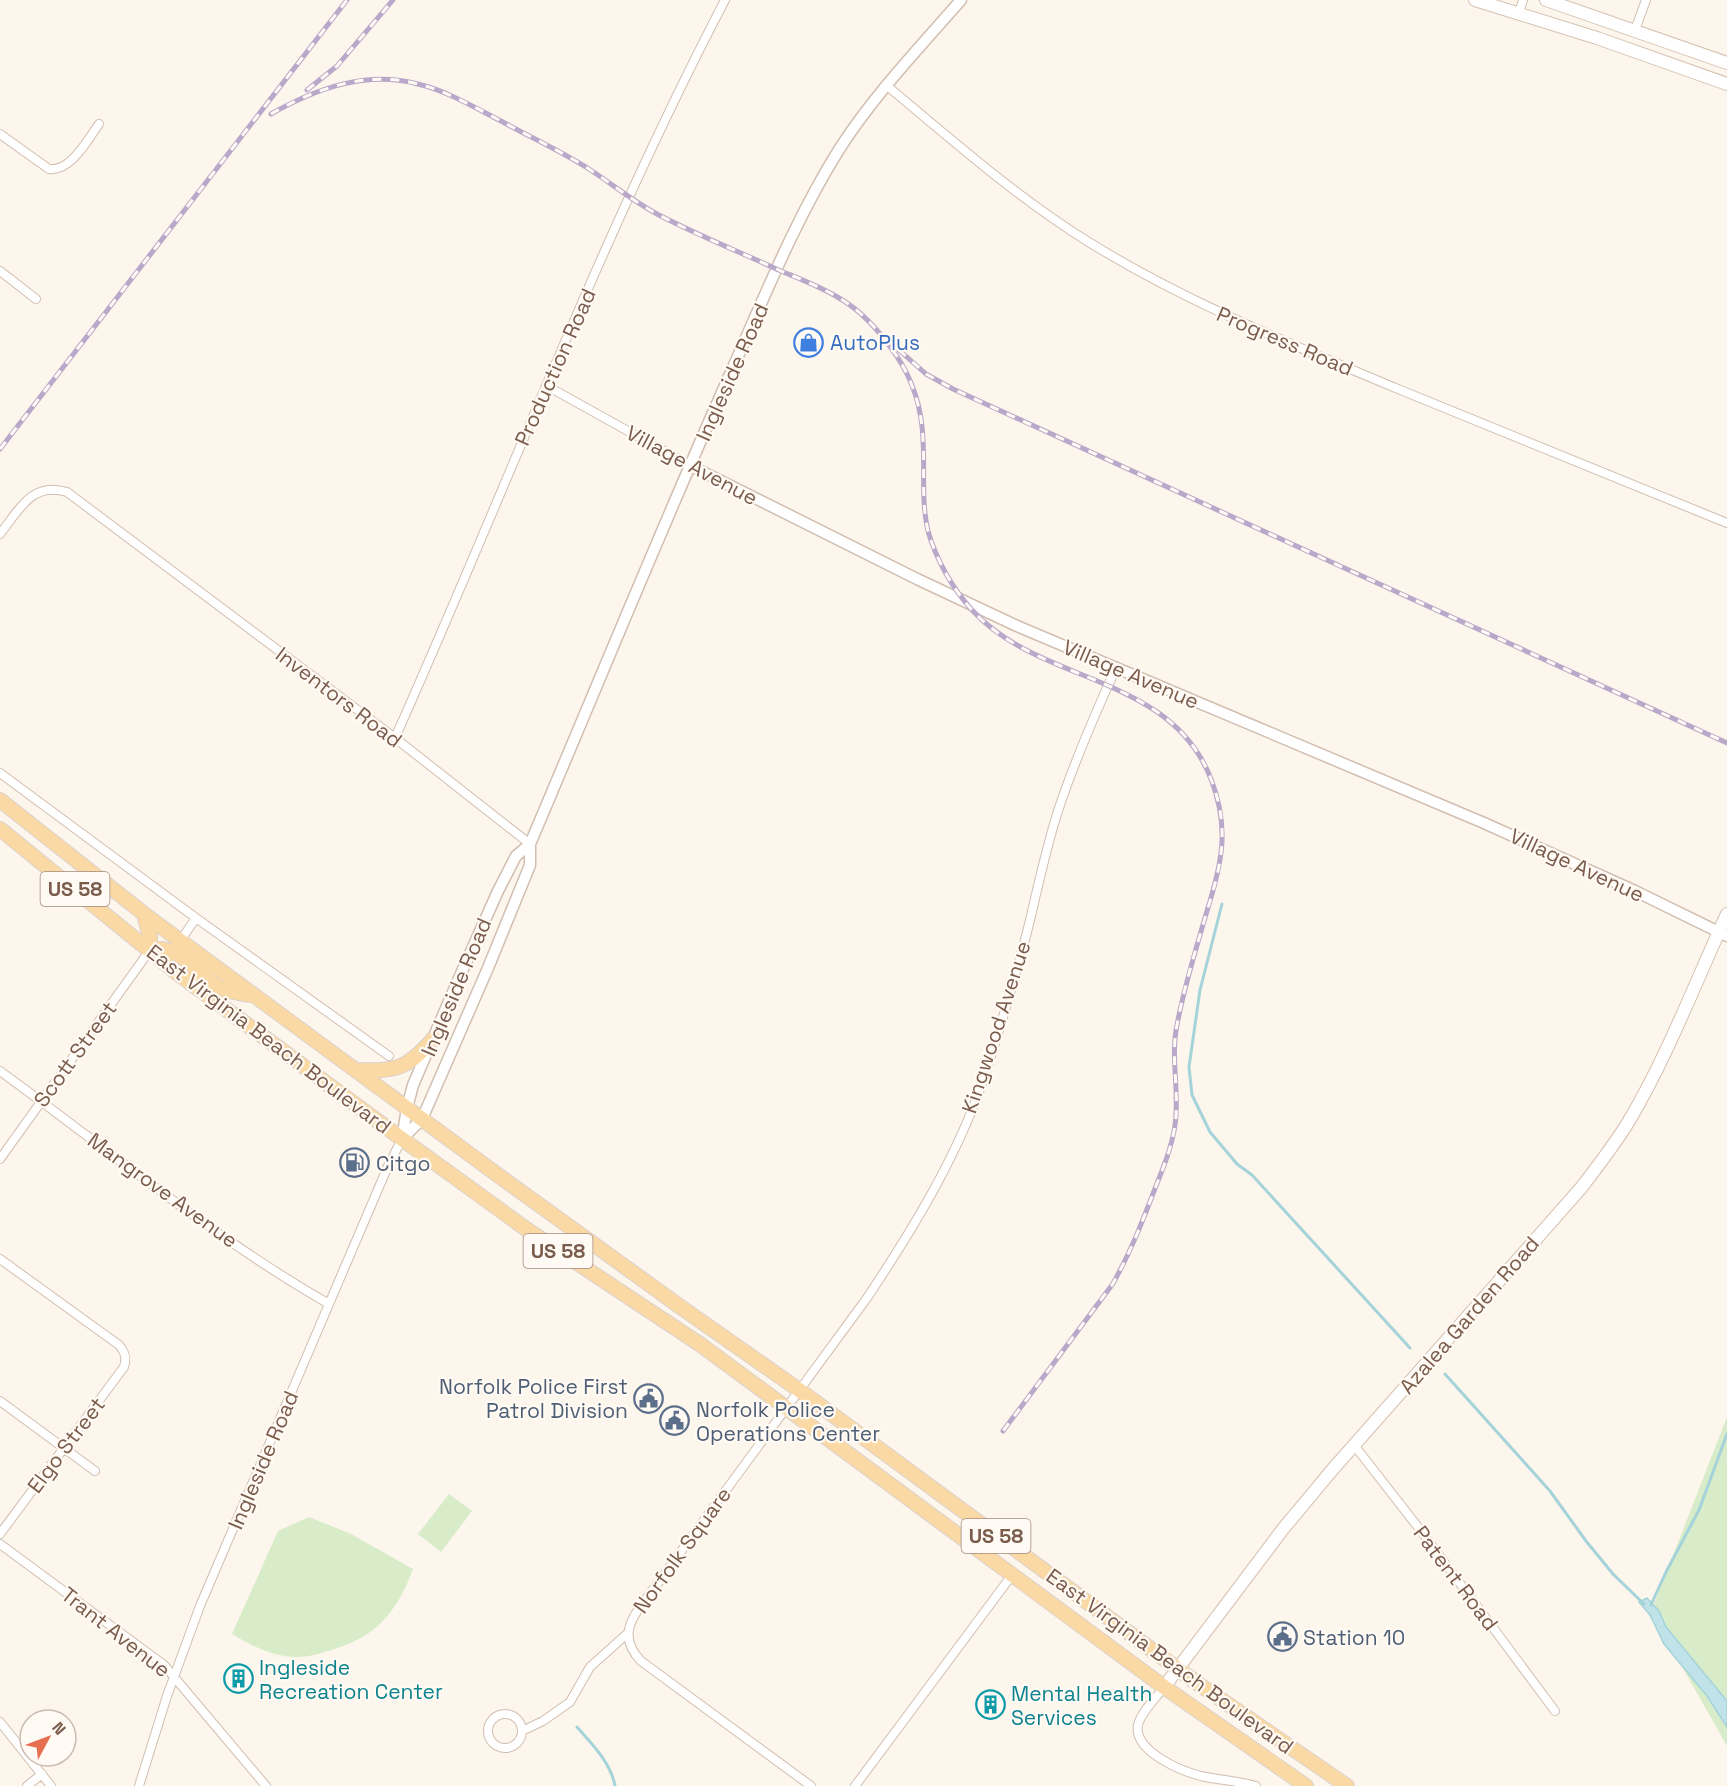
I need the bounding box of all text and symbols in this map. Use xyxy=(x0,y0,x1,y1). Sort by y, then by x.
street label: Production Road xyxy=(508,284,602,450)
street label: Ingleside Road xyxy=(690,299,774,445)
street label: Progress Road xyxy=(1213,300,1357,382)
shop icon: AutoPlus xyxy=(793,326,825,358)
place label: AutoPlus xyxy=(830,329,920,356)
street label: Village Avenue xyxy=(621,419,763,511)
street label: Village Avenue xyxy=(1059,633,1203,715)
street label: Inventors Road xyxy=(270,641,408,753)
street label: Village Avenue xyxy=(1505,822,1649,908)
road number: US 58 xyxy=(40,872,110,906)
street label: Ingleside Road xyxy=(415,914,497,1060)
street label: Kingwood Avenue xyxy=(955,937,1037,1117)
street label: East Virginia Beach Boulevard xyxy=(141,938,397,1140)
street label: Scott Street xyxy=(28,996,122,1112)
street label: Mangrove Avenue xyxy=(83,1126,243,1254)
fuel station icon: Citgo xyxy=(339,1147,371,1179)
place label: Citgo xyxy=(376,1150,430,1177)
street label: Azalea Garden Road xyxy=(1393,1230,1545,1400)
road number: US 58 xyxy=(524,1234,592,1268)
place label: Norfolk Police First Patrol Division xyxy=(439,1373,628,1424)
public building icon: Norfolk Police First Patrol Division xyxy=(633,1382,665,1414)
street label: Ingleside Road xyxy=(222,1387,304,1533)
street label: Elgo Street xyxy=(21,1392,111,1498)
place label: Norfolk Police Operations Center xyxy=(696,1396,880,1447)
public building icon: Norfolk Police Operations Center xyxy=(659,1405,691,1437)
street label: Norfolk Square xyxy=(627,1482,737,1618)
road number: US 58 xyxy=(962,1519,1030,1553)
street label: Patent Road xyxy=(1408,1520,1504,1636)
street label: East Virginia Beach Boulevard xyxy=(1041,1562,1299,1760)
street label: Trant Avenue xyxy=(56,1581,176,1683)
public building icon: Station 10 xyxy=(1266,1621,1298,1653)
place label: Station 10 xyxy=(1303,1624,1405,1651)
place label: Ingleside Recreation Center xyxy=(259,1654,443,1705)
building icon: Ingleside Recreation Center xyxy=(222,1663,254,1695)
place label: Mental Health Services xyxy=(1011,1680,1152,1731)
building icon: Mental Health Services xyxy=(974,1689,1006,1721)
north arrow xyxy=(18,1708,78,1768)
text: N xyxy=(47,1718,70,1739)

